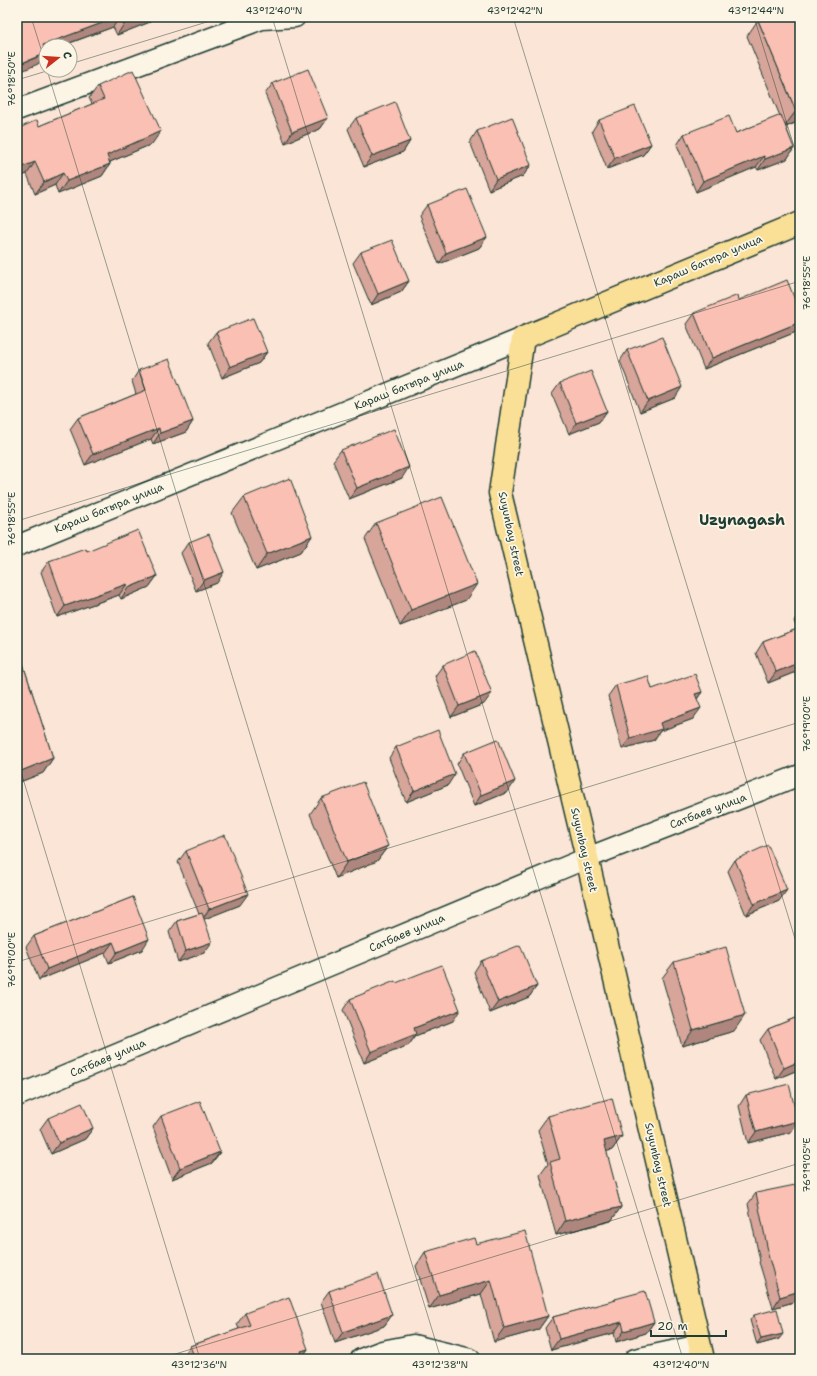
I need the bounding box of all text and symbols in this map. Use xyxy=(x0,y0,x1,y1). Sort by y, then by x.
text: 43°12'40"N xyxy=(246,4,302,17)
text: 43°12'42"N xyxy=(487,4,543,17)
text: 43°12'44"N xyxy=(728,4,784,17)
north arrow xyxy=(38,38,78,78)
text: С xyxy=(59,50,75,61)
text: 76°18'50"E xyxy=(5,51,18,107)
street label: Караш батыра улица xyxy=(651,231,765,291)
text: 76°18'55"E xyxy=(800,256,813,310)
street label: Караш батыра улица xyxy=(352,356,466,414)
street label: Караш батыра улица xyxy=(52,479,166,537)
street label: Suyunbay street xyxy=(495,490,527,578)
text: 76°18'55"E xyxy=(5,492,18,546)
district label: Uzynagash xyxy=(699,510,785,530)
text: 76°19'00"E xyxy=(800,696,813,752)
street label: Сатбаев улица xyxy=(668,789,749,833)
street label: Suyunbay street xyxy=(567,806,601,894)
street label: Сатбаев улица xyxy=(367,910,447,956)
text: 76°19'00"E xyxy=(5,932,18,988)
street label: Сатбаев улица xyxy=(68,1035,148,1081)
street label: Suyunbay street xyxy=(641,1121,675,1209)
text: 76°19'05"E xyxy=(800,1138,813,1193)
scale bar xyxy=(651,1312,726,1338)
text: 20 m xyxy=(657,1318,688,1334)
text: 43°12'36"N xyxy=(171,1358,227,1371)
text: 43°12'38"N xyxy=(412,1358,468,1371)
text: 43°12'40"N xyxy=(653,1358,709,1371)

